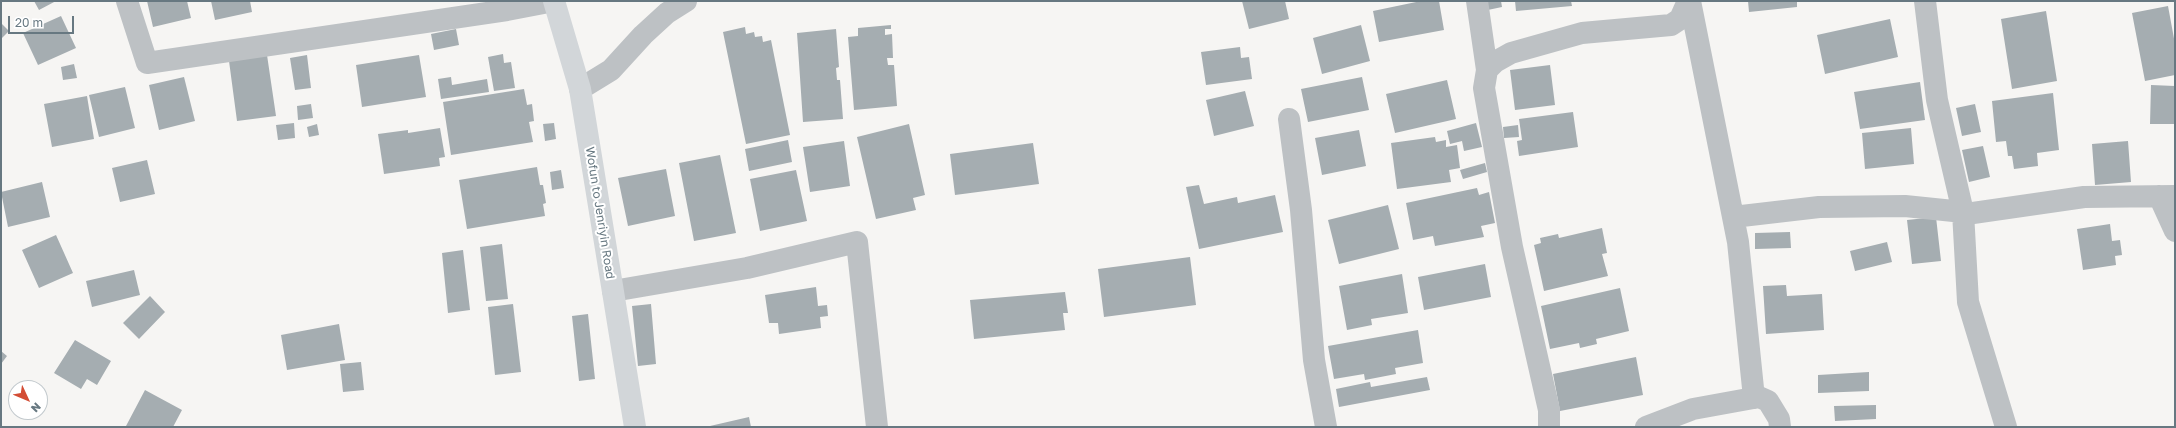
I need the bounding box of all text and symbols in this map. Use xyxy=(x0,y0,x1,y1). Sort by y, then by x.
scale bar xyxy=(10,8,76,34)
text: 20 m xyxy=(15,15,43,30)
street label: Wofun to Jenriyin Road xyxy=(582,146,618,280)
north arrow xyxy=(8,380,48,420)
text: N xyxy=(29,400,44,416)

